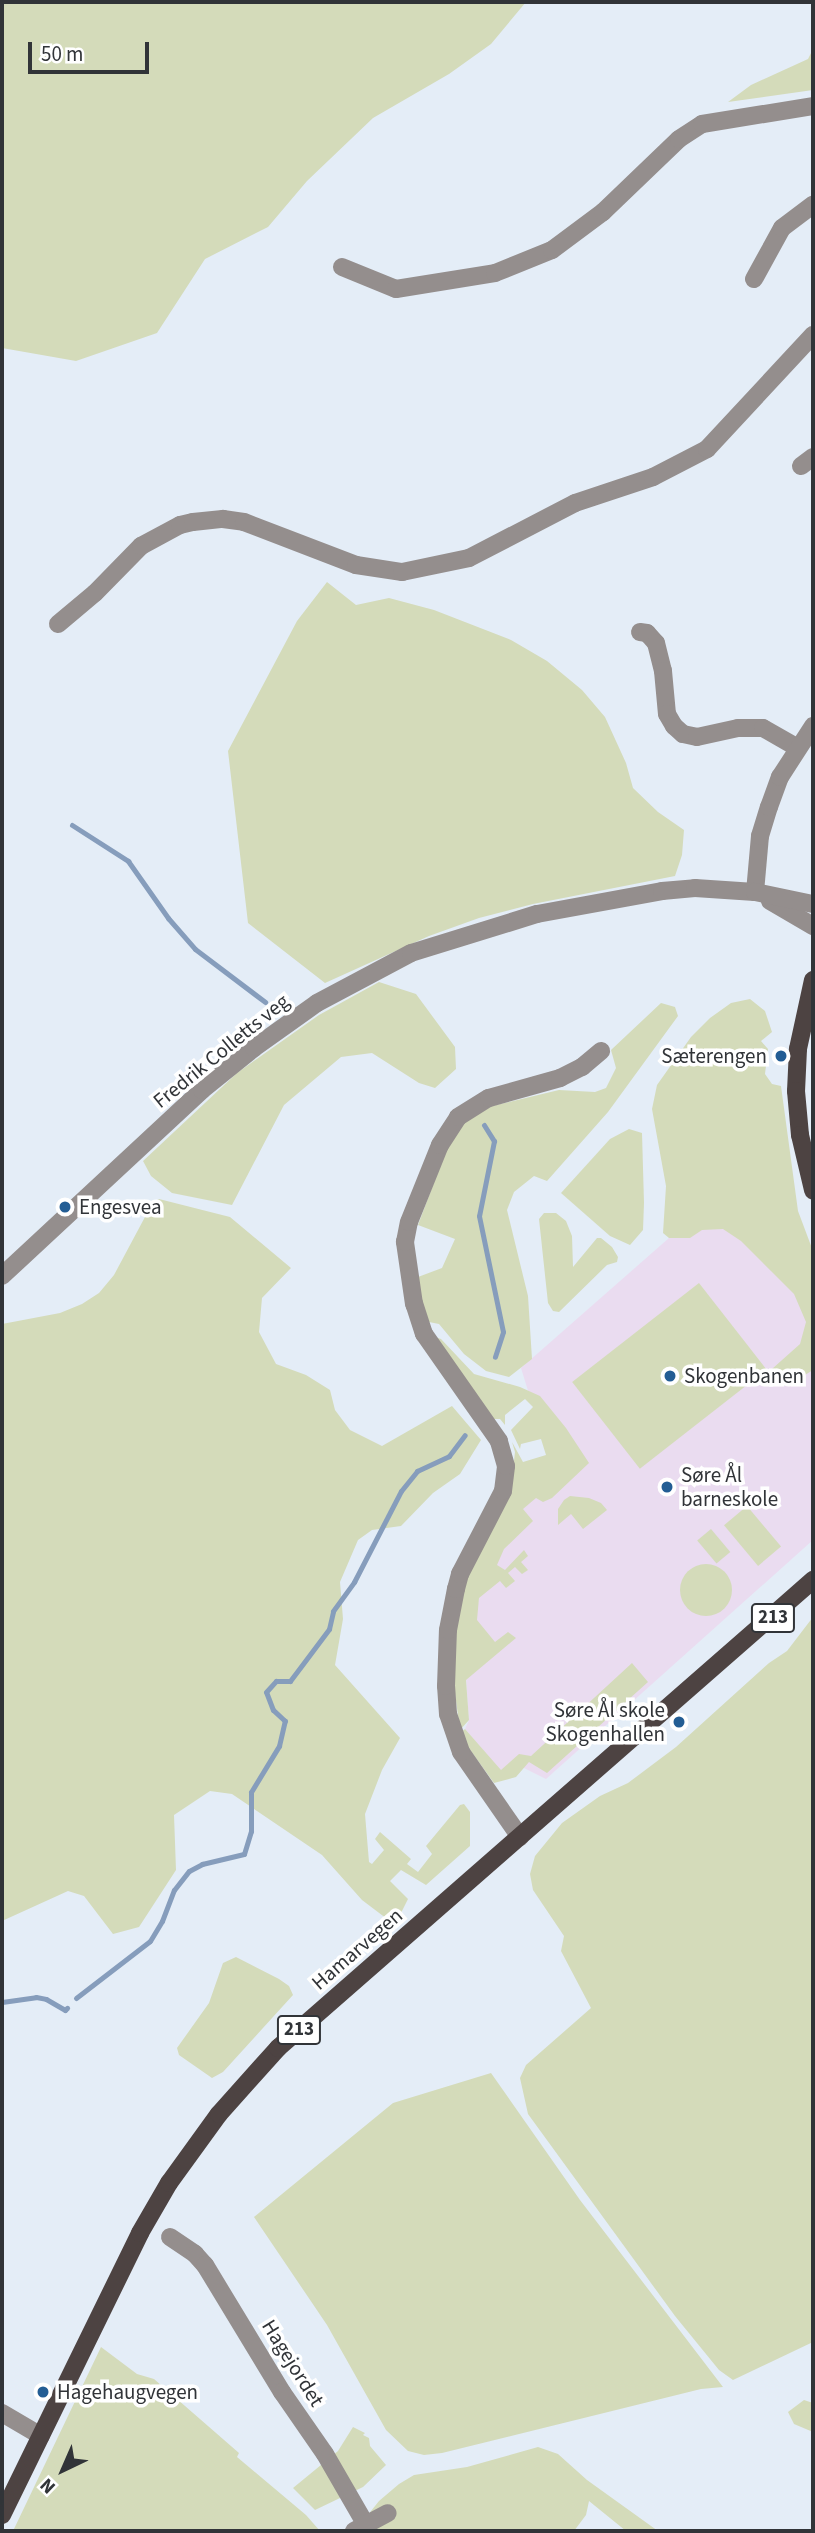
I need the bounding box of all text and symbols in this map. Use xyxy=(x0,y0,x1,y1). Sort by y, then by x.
scale bar xyxy=(32,28,152,72)
text: 50 m xyxy=(41,39,83,69)
street label: Fredrik Colletts veg xyxy=(148,988,294,1114)
place label: Sæterengen xyxy=(661,1043,767,1069)
marker: Sæterengen xyxy=(773,1048,789,1064)
place label: Engesvea xyxy=(79,1194,162,1220)
marker: Engesvea xyxy=(57,1199,73,1215)
place label: Skogenbanen xyxy=(684,1363,804,1389)
marker: Skogenbanen xyxy=(662,1368,678,1384)
place label: Søre Ål barneskole xyxy=(681,1462,778,1512)
marker: Søre Ål barneskole xyxy=(659,1479,675,1495)
road number: 213 xyxy=(750,1602,796,1634)
place label: Søre Ål skole Skogenhallen xyxy=(546,1697,665,1747)
marker: Søre Ål skole Skogenhallen xyxy=(671,1714,687,1730)
street label: Hamarvegen xyxy=(306,1903,408,1995)
road number: 213 xyxy=(276,2014,322,2046)
street label: Hagejordet xyxy=(256,2315,330,2411)
place label: Hagehaugvegen xyxy=(57,2379,198,2405)
marker: Hagehaugvegen xyxy=(35,2384,51,2400)
north arrow xyxy=(28,2435,98,2505)
text: N xyxy=(34,2471,62,2500)

